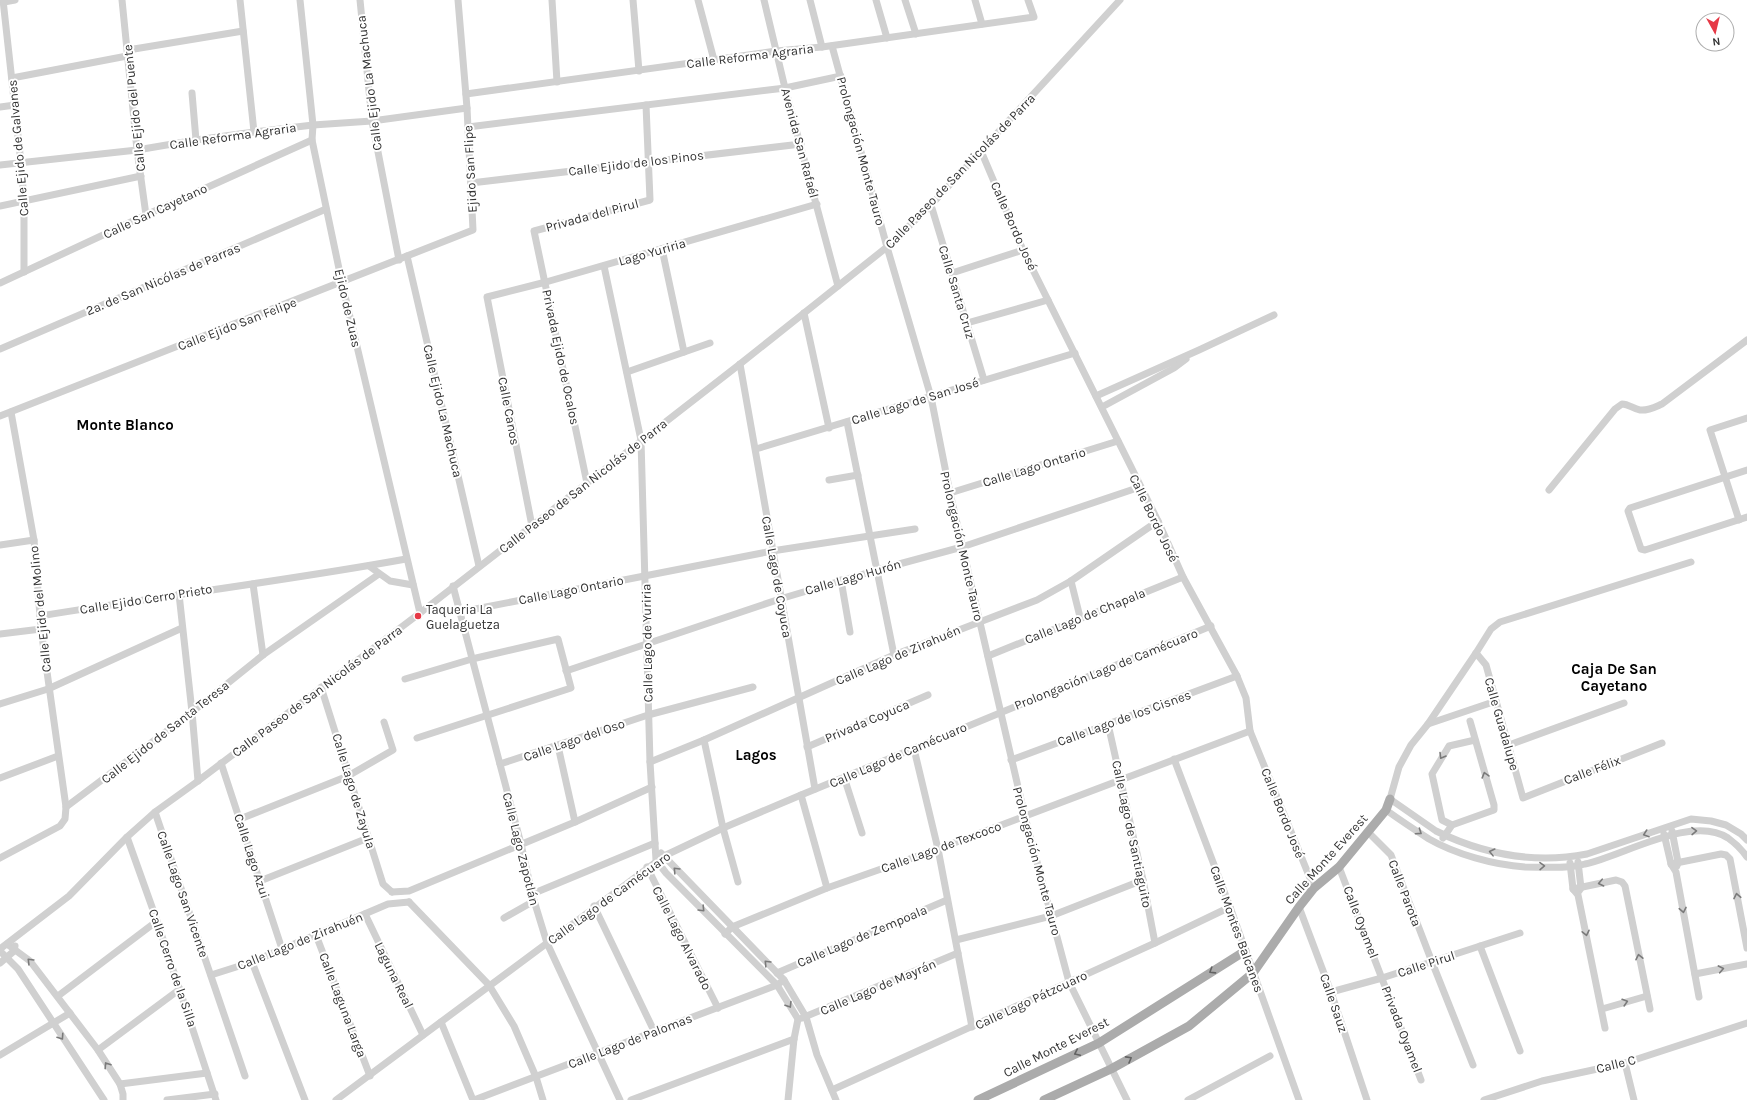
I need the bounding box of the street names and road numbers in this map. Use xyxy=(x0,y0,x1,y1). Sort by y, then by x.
street label: Calle Ejido La Machuca xyxy=(353,15,385,151)
street label: Calle Reforma Agraria xyxy=(686,41,814,71)
street label: Calle Ejido del Puente xyxy=(120,43,148,172)
street label: Prolongación Monte Tauro xyxy=(834,75,888,227)
street label: Calle Ejido de Galvanes xyxy=(5,79,31,217)
street label: Avenida San Rafaél xyxy=(778,86,822,200)
street label: Calle Paseo de San Nicolás de Parra xyxy=(882,91,1038,251)
street label: Calle Reforma Agraria xyxy=(169,120,297,152)
street label: Ejido San Flipe xyxy=(460,124,480,213)
street label: Calle Ejido de los Pinos xyxy=(567,147,705,179)
street label: Calle Bordo José xyxy=(988,179,1040,273)
street label: Calle San Cayetano xyxy=(101,180,209,242)
street label: Privada del Pirul xyxy=(544,195,640,235)
street label: Lago Yuriria xyxy=(617,235,687,269)
street label: 2a. de San Nicólas de Parras xyxy=(84,240,242,318)
street label: Calle Santa Cruz xyxy=(936,243,978,341)
street label: Ejido de Zuas xyxy=(332,267,364,349)
street label: Privada Ejido de Ocalos xyxy=(539,288,583,426)
street label: Calle Ejido San Felipe xyxy=(175,294,299,354)
street label: Calle Ejido La Machuca xyxy=(420,343,466,479)
street label: Calle Lago de San José xyxy=(850,374,981,428)
street label: Calle Canos xyxy=(495,376,523,446)
street label: Calle Paseo de San Nicolás de Parra xyxy=(496,416,670,556)
street label: Calle Lago Ontario xyxy=(981,444,1087,490)
street label: Prolongación Monte Tauro xyxy=(937,470,987,622)
street label: Calle Bordo José xyxy=(1126,472,1182,565)
street label: Calle Lago de Coyuca xyxy=(759,515,795,639)
street label: Calle Ejido del Molino xyxy=(26,545,54,673)
street label: Calle Lago Hurón xyxy=(803,556,903,598)
street label: Calle Lago Ontario xyxy=(517,572,625,608)
street label: Calle Ejido Cerro Prieto xyxy=(79,581,213,617)
street label: Calle Lago de Yuriria xyxy=(638,583,656,703)
street label: Calle Lago de Chapala xyxy=(1022,585,1148,647)
street label: Calle Paseo de San Nicolás de Parra xyxy=(229,622,405,760)
street label: Calle Lago de Zirahuén xyxy=(833,622,963,688)
street label: Prolongación Lago de Camécuaro xyxy=(1012,625,1200,713)
street label: Calle Guadalupe xyxy=(1482,676,1523,773)
street label: Calle Ejido de Santa Teresa xyxy=(98,677,232,787)
street label: Calle Lago de los Cisnes xyxy=(1055,687,1193,749)
street label: Privada Coyuca xyxy=(823,696,911,746)
street label: Calle Lago del Oso xyxy=(521,716,627,764)
street label: Calle Lago de Camécuaro xyxy=(827,719,969,791)
street label: Calle Lago de Zayula xyxy=(329,731,379,851)
street label: Calle Félix xyxy=(1562,752,1623,788)
street label: Calle Lago de Santiaguito xyxy=(1109,759,1155,909)
street label: Calle Bordo José xyxy=(1258,766,1308,861)
street label: Prolongación Monte Tauro xyxy=(1010,785,1064,937)
street label: Calle Lago Zapotlán xyxy=(500,791,542,907)
street label: Calle Monte Everest xyxy=(1281,811,1371,907)
street label: Calle Lago Azui xyxy=(231,812,273,900)
street label: Calle Lago de Texcoco xyxy=(879,818,1003,876)
street label: Calle Lago San Vicente xyxy=(154,829,212,960)
street label: Calle Lago de Camécuaro xyxy=(545,848,673,948)
street label: Calle Parota xyxy=(1385,857,1425,929)
street label: Calle Montes Balcanes xyxy=(1207,864,1267,995)
street label: Calle Lago Alvarado xyxy=(649,884,715,992)
street label: Calle Oyamel xyxy=(1340,884,1382,960)
street label: Calle Lago de Zempoala xyxy=(795,902,929,970)
street label: Calle Cerro de la Silla xyxy=(146,907,200,1029)
street label: Calle Lago de Zirahuén xyxy=(235,909,365,973)
street label: Laguna Real xyxy=(371,939,417,1011)
street label: Calle Pirul xyxy=(1395,948,1457,980)
street label: Calle Laguna Larga xyxy=(316,951,370,1059)
street label: Calle Lago de Mayrán xyxy=(818,956,938,1018)
street label: Calle Lago Pátzcuaro xyxy=(973,967,1089,1033)
street label: Calle Sauz xyxy=(1317,972,1351,1034)
street label: Privada Oyamel xyxy=(1379,984,1425,1074)
street label: Calle Lago de Palomas xyxy=(566,1010,694,1072)
street label: Calle Monte Everest xyxy=(1001,1014,1111,1080)
street label: Calle C xyxy=(1595,1052,1637,1076)

